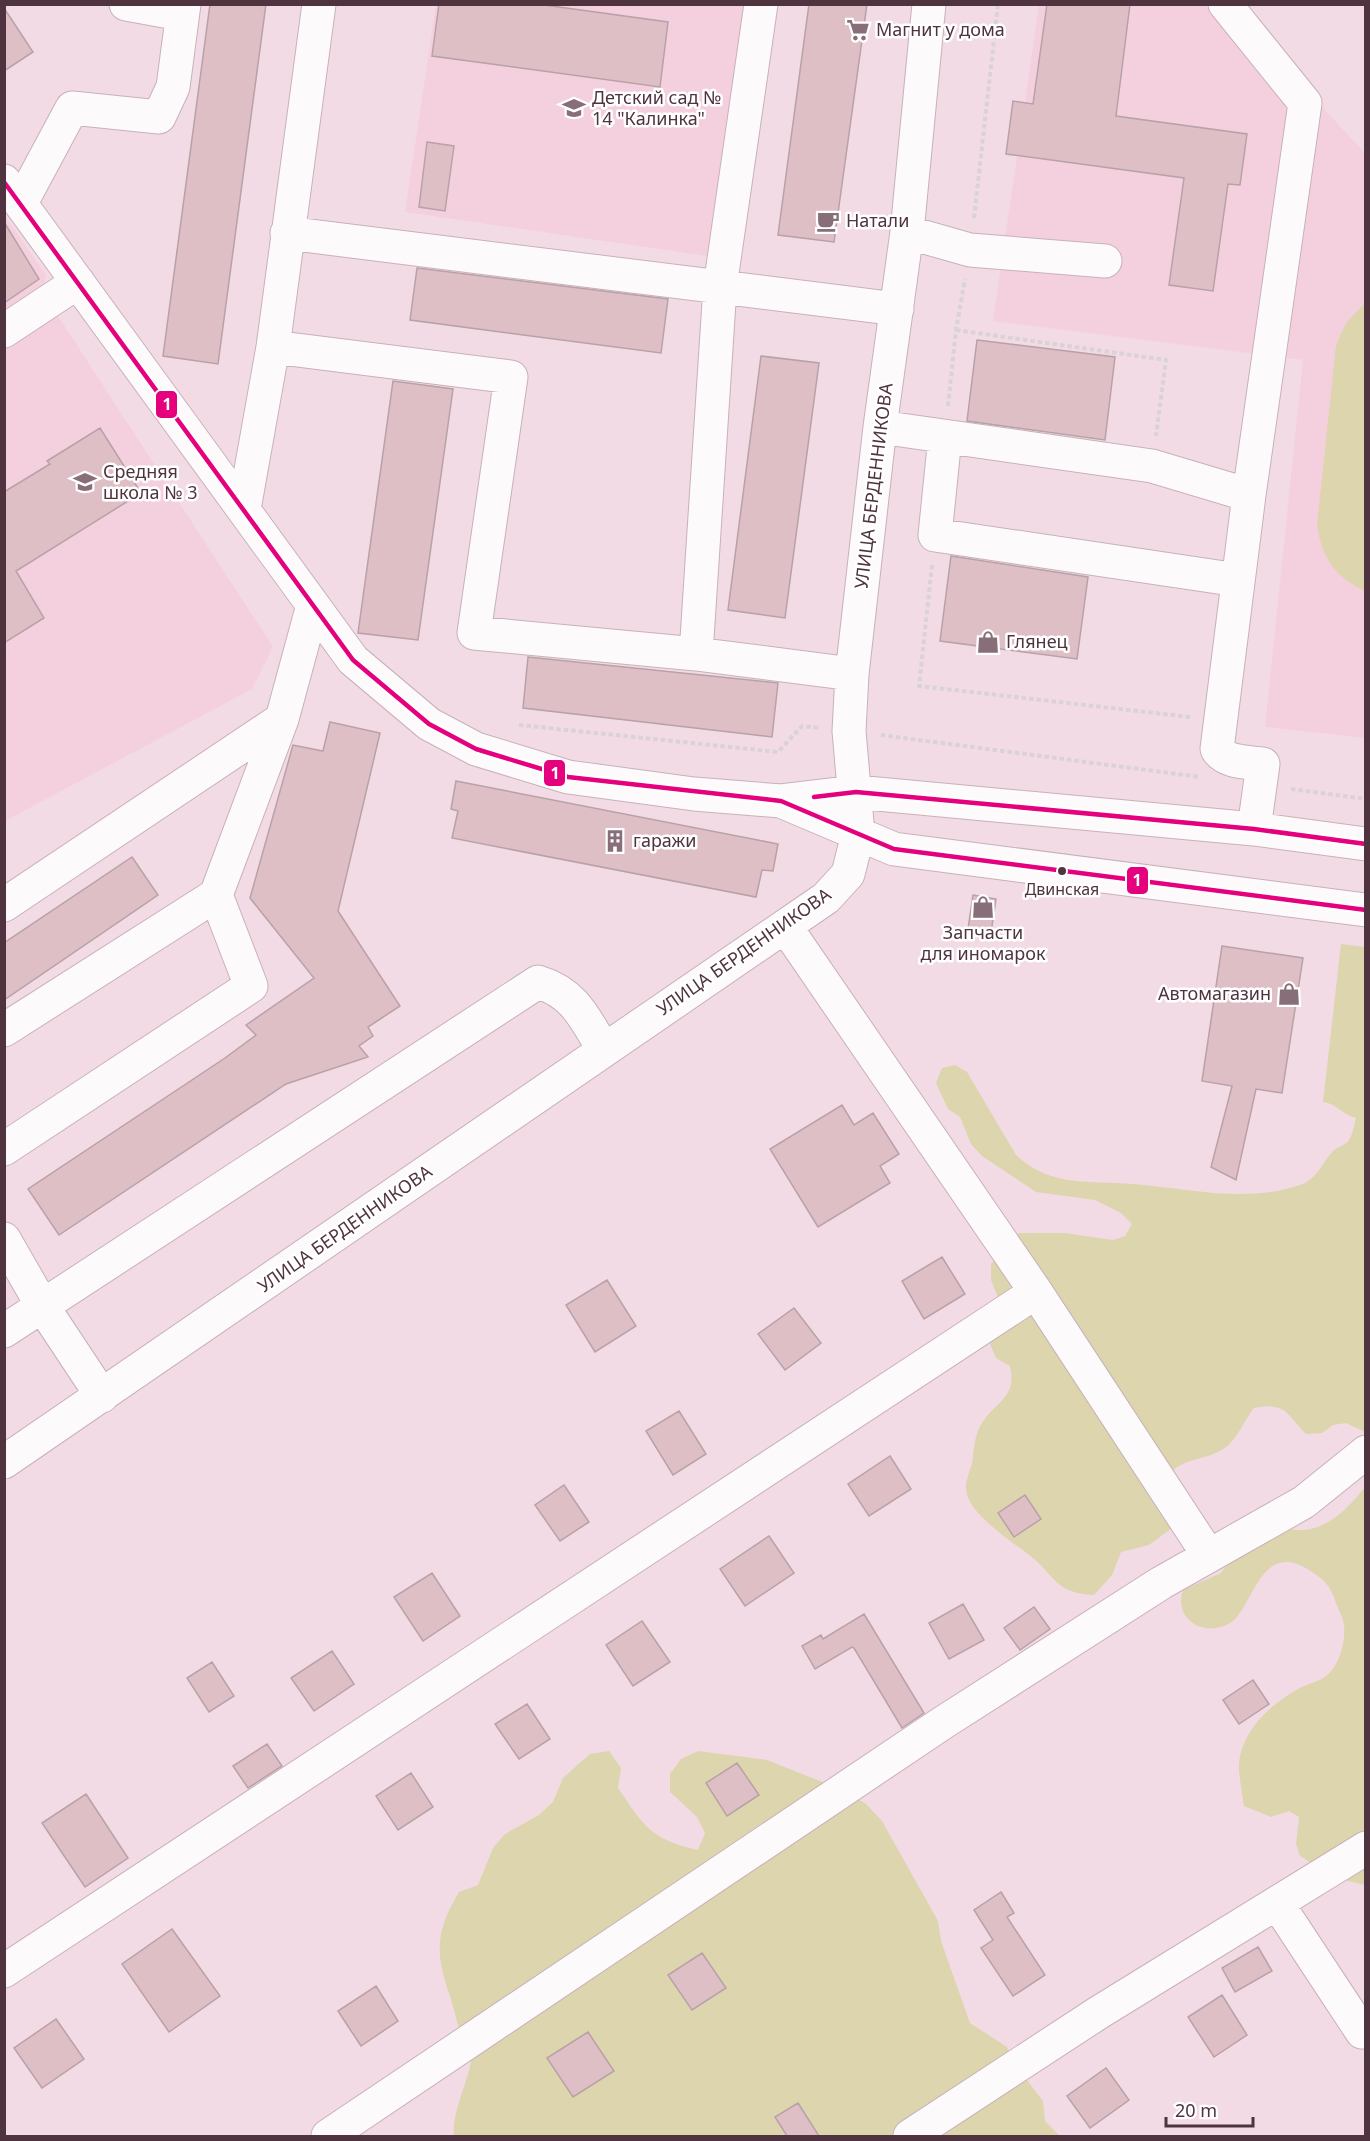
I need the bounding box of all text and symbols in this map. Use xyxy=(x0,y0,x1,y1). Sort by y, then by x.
supermarket icon: Магнит у дома xyxy=(845,17,871,43)
place label: Магнит у дома xyxy=(876,17,1005,41)
place label: Детский сад № 14 "Калинка" xyxy=(592,85,721,130)
school or university icon: Детский сад № 14 "Калинка" xyxy=(561,95,587,121)
cafe icon: Натали xyxy=(815,208,841,234)
place label: Натали xyxy=(846,208,909,232)
street label: УЛИЦА БЕРДЕННИКОВА xyxy=(848,381,898,590)
line badge: 1 xyxy=(155,390,178,419)
text: 1 xyxy=(162,393,172,415)
place label: Средняя школа № 3 xyxy=(103,459,198,504)
school or university icon: Средняя школа № 3 xyxy=(72,469,98,495)
shop icon: Глянец xyxy=(975,629,1001,655)
place label: Глянец xyxy=(1006,629,1068,653)
line badge: 1 xyxy=(543,759,566,787)
text: 1 xyxy=(550,762,560,784)
building icon: гаражи xyxy=(602,828,628,854)
place label: гаражи xyxy=(633,828,696,852)
marker: Двинская xyxy=(1056,865,1068,877)
line badge: 1 xyxy=(1126,866,1149,895)
text: 1 xyxy=(1132,869,1142,891)
place label: Двинская xyxy=(1025,878,1099,900)
street label: УЛИЦА БЕРДЕННИКОВА xyxy=(652,882,836,1020)
shop icon: Запчасти для иномарок xyxy=(970,894,996,920)
place label: Запчасти для иномарок xyxy=(921,920,1046,965)
place label: Автомагазин xyxy=(1158,981,1271,1005)
shop icon: Автомагазин xyxy=(1276,981,1302,1007)
street label: УЛИЦА БЕРДЕННИКОВА xyxy=(253,1159,437,1297)
scale bar xyxy=(1166,2090,1253,2128)
text: 20 m xyxy=(1175,2098,1217,2122)

